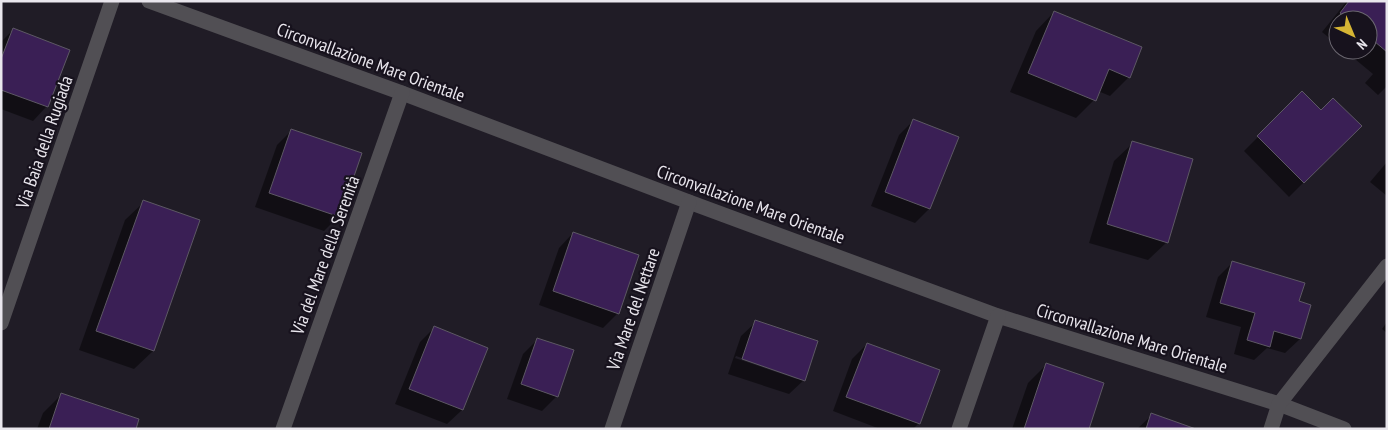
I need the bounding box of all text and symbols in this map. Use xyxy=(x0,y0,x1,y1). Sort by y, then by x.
north arrow xyxy=(1328,10,1378,60)
street label: Circonvallazione Mare Orientale xyxy=(274,17,468,107)
text: N xyxy=(1353,35,1371,53)
street label: Via Baia della Rugiada xyxy=(10,73,77,212)
street label: Circonvallazione Mare Orientale xyxy=(654,159,848,249)
street label: Via del Mare della Serenità xyxy=(285,172,364,339)
street label: Via Mare del Nettare xyxy=(601,245,665,374)
street label: Circonvallazione Mare Orientale xyxy=(1034,298,1230,378)

